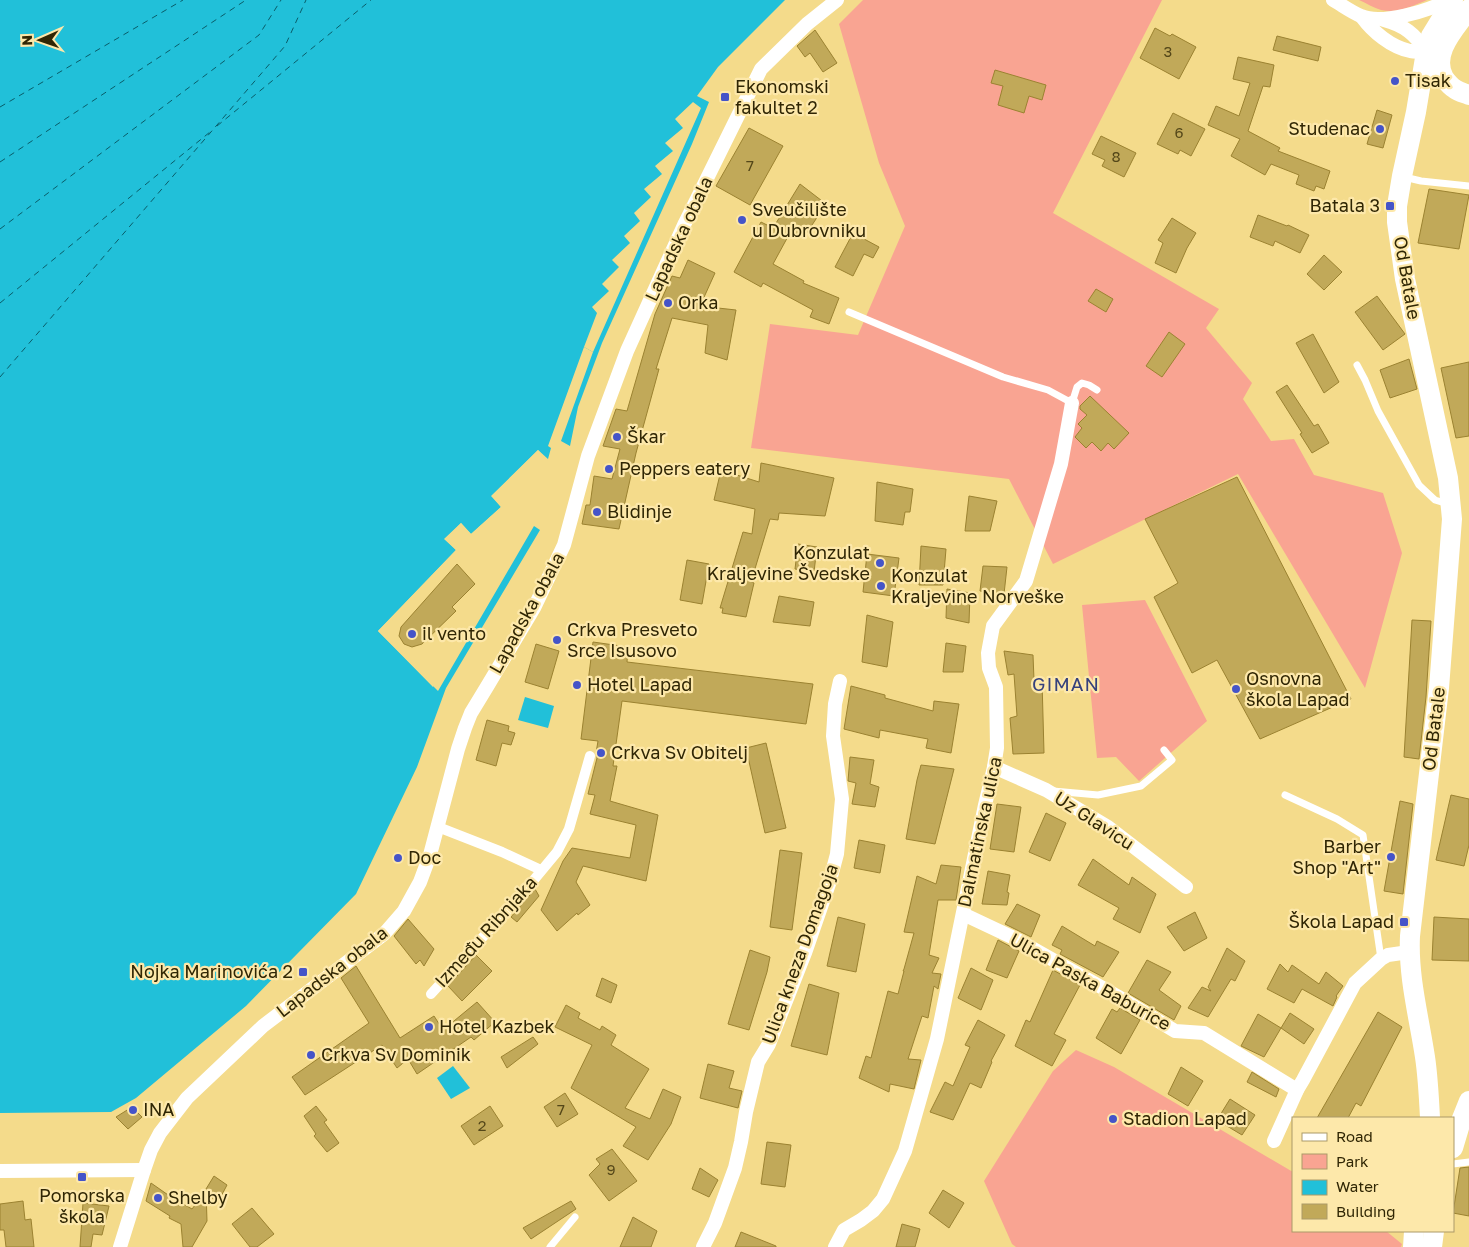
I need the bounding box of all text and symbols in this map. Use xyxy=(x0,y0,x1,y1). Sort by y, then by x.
north arrow xyxy=(15,15,65,65)
text: N xyxy=(18,35,35,46)
house number: 3 xyxy=(1164,42,1172,60)
place label: Tisak xyxy=(1405,69,1451,91)
place label: Ekonomski fakultet 2 xyxy=(735,75,829,118)
marker: Tisak xyxy=(1389,75,1401,87)
marker: Ekonomski fakultet 2 xyxy=(719,91,731,103)
place label: Studenac xyxy=(1288,117,1370,139)
house number: 6 xyxy=(1174,123,1184,141)
marker: Studenac xyxy=(1374,123,1386,135)
house number: 8 xyxy=(1111,147,1121,165)
house number: 7 xyxy=(746,156,754,174)
street label: Lapadska obala xyxy=(640,173,717,304)
place label: Batala 3 xyxy=(1310,194,1380,216)
place label: Sveučilište u Dubrovniku xyxy=(752,198,866,241)
marker: Batala 3 xyxy=(1384,200,1396,212)
marker: Sveučilište u Dubrovniku xyxy=(736,214,748,226)
street label: Od Batale xyxy=(1390,234,1426,321)
place label: Orka xyxy=(678,291,719,313)
marker: Orka xyxy=(662,297,674,309)
place label: Škar xyxy=(627,425,666,447)
marker: Škar xyxy=(611,431,623,443)
place label: Peppers eatery xyxy=(619,457,750,479)
marker: Peppers eatery xyxy=(603,463,615,475)
place label: Blidinje xyxy=(607,500,672,522)
marker: Blidinje xyxy=(591,506,603,518)
place label: Konzulat Kraljevine Švedske xyxy=(707,541,870,584)
street label: Lapadska obala xyxy=(484,548,568,677)
marker: Konzulat Kraljevine Švedske xyxy=(874,557,886,569)
place label: Konzulat Kraljevine Norveške xyxy=(891,564,1064,607)
marker: Konzulat Kraljevine Norveške xyxy=(875,580,887,592)
place label: Crkva Presveto Srce Isusovo xyxy=(567,618,698,661)
place label: il vento xyxy=(422,622,486,644)
marker: il vento xyxy=(406,628,418,640)
marker: Crkva Presveto Srce Isusovo xyxy=(551,634,563,646)
place label: Osnovna škola Lapad xyxy=(1246,667,1350,710)
district label: GIMAN xyxy=(1032,672,1100,695)
place label: Hotel Lapad xyxy=(587,673,692,695)
marker: Hotel Lapad xyxy=(571,679,583,691)
marker: Osnovna škola Lapad xyxy=(1230,683,1242,695)
street label: Od Batale xyxy=(1417,686,1449,772)
place label: Crkva Sv Obitelj xyxy=(611,741,748,763)
marker: Crkva Sv Obitelj xyxy=(595,747,607,759)
street label: Dalmatinska ulica xyxy=(952,755,1006,909)
street label: Uz Glavicu xyxy=(1051,786,1139,854)
place label: Barber Shop "Art" xyxy=(1293,835,1381,878)
place label: Doc xyxy=(408,846,441,868)
marker: Barber Shop "Art" xyxy=(1385,851,1397,863)
marker: Doc xyxy=(392,852,404,864)
street label: Ulica kneza Domagoja xyxy=(756,861,842,1047)
street label: Između Ribnjaka xyxy=(430,871,541,991)
place label: Škola Lapad xyxy=(1289,910,1394,932)
marker: Škola Lapad xyxy=(1398,916,1410,928)
street label: Lapadska obala xyxy=(271,921,391,1021)
street label: Ulica Paska Baburice xyxy=(1006,928,1175,1034)
place label: Nojka Marinovića 2 xyxy=(130,960,293,982)
marker: Nojka Marinovića 2 xyxy=(297,966,309,978)
place label: Hotel Kazbek xyxy=(439,1015,555,1037)
marker: Hotel Kazbek xyxy=(423,1021,435,1033)
place label: Crkva Sv Dominik xyxy=(321,1043,471,1065)
marker: Crkva Sv Dominik xyxy=(305,1049,317,1061)
place label: INA xyxy=(143,1098,174,1120)
house number: 7 xyxy=(557,1100,565,1118)
marker: INA xyxy=(127,1104,139,1116)
place label: Stadion Lapad xyxy=(1123,1107,1247,1129)
marker: Stadion Lapad xyxy=(1107,1113,1119,1125)
house number: 2 xyxy=(478,1116,486,1134)
legend xyxy=(1292,1117,1454,1232)
text: Road xyxy=(1336,1127,1373,1145)
text: Park xyxy=(1336,1152,1369,1170)
house number: 9 xyxy=(606,1160,616,1178)
marker: Pomorska škola xyxy=(76,1171,88,1183)
text: Water xyxy=(1336,1177,1379,1195)
place label: Pomorska škola xyxy=(39,1184,125,1227)
place label: Shelby xyxy=(168,1186,228,1208)
marker: Shelby xyxy=(152,1192,164,1204)
text: Building xyxy=(1336,1202,1396,1220)

